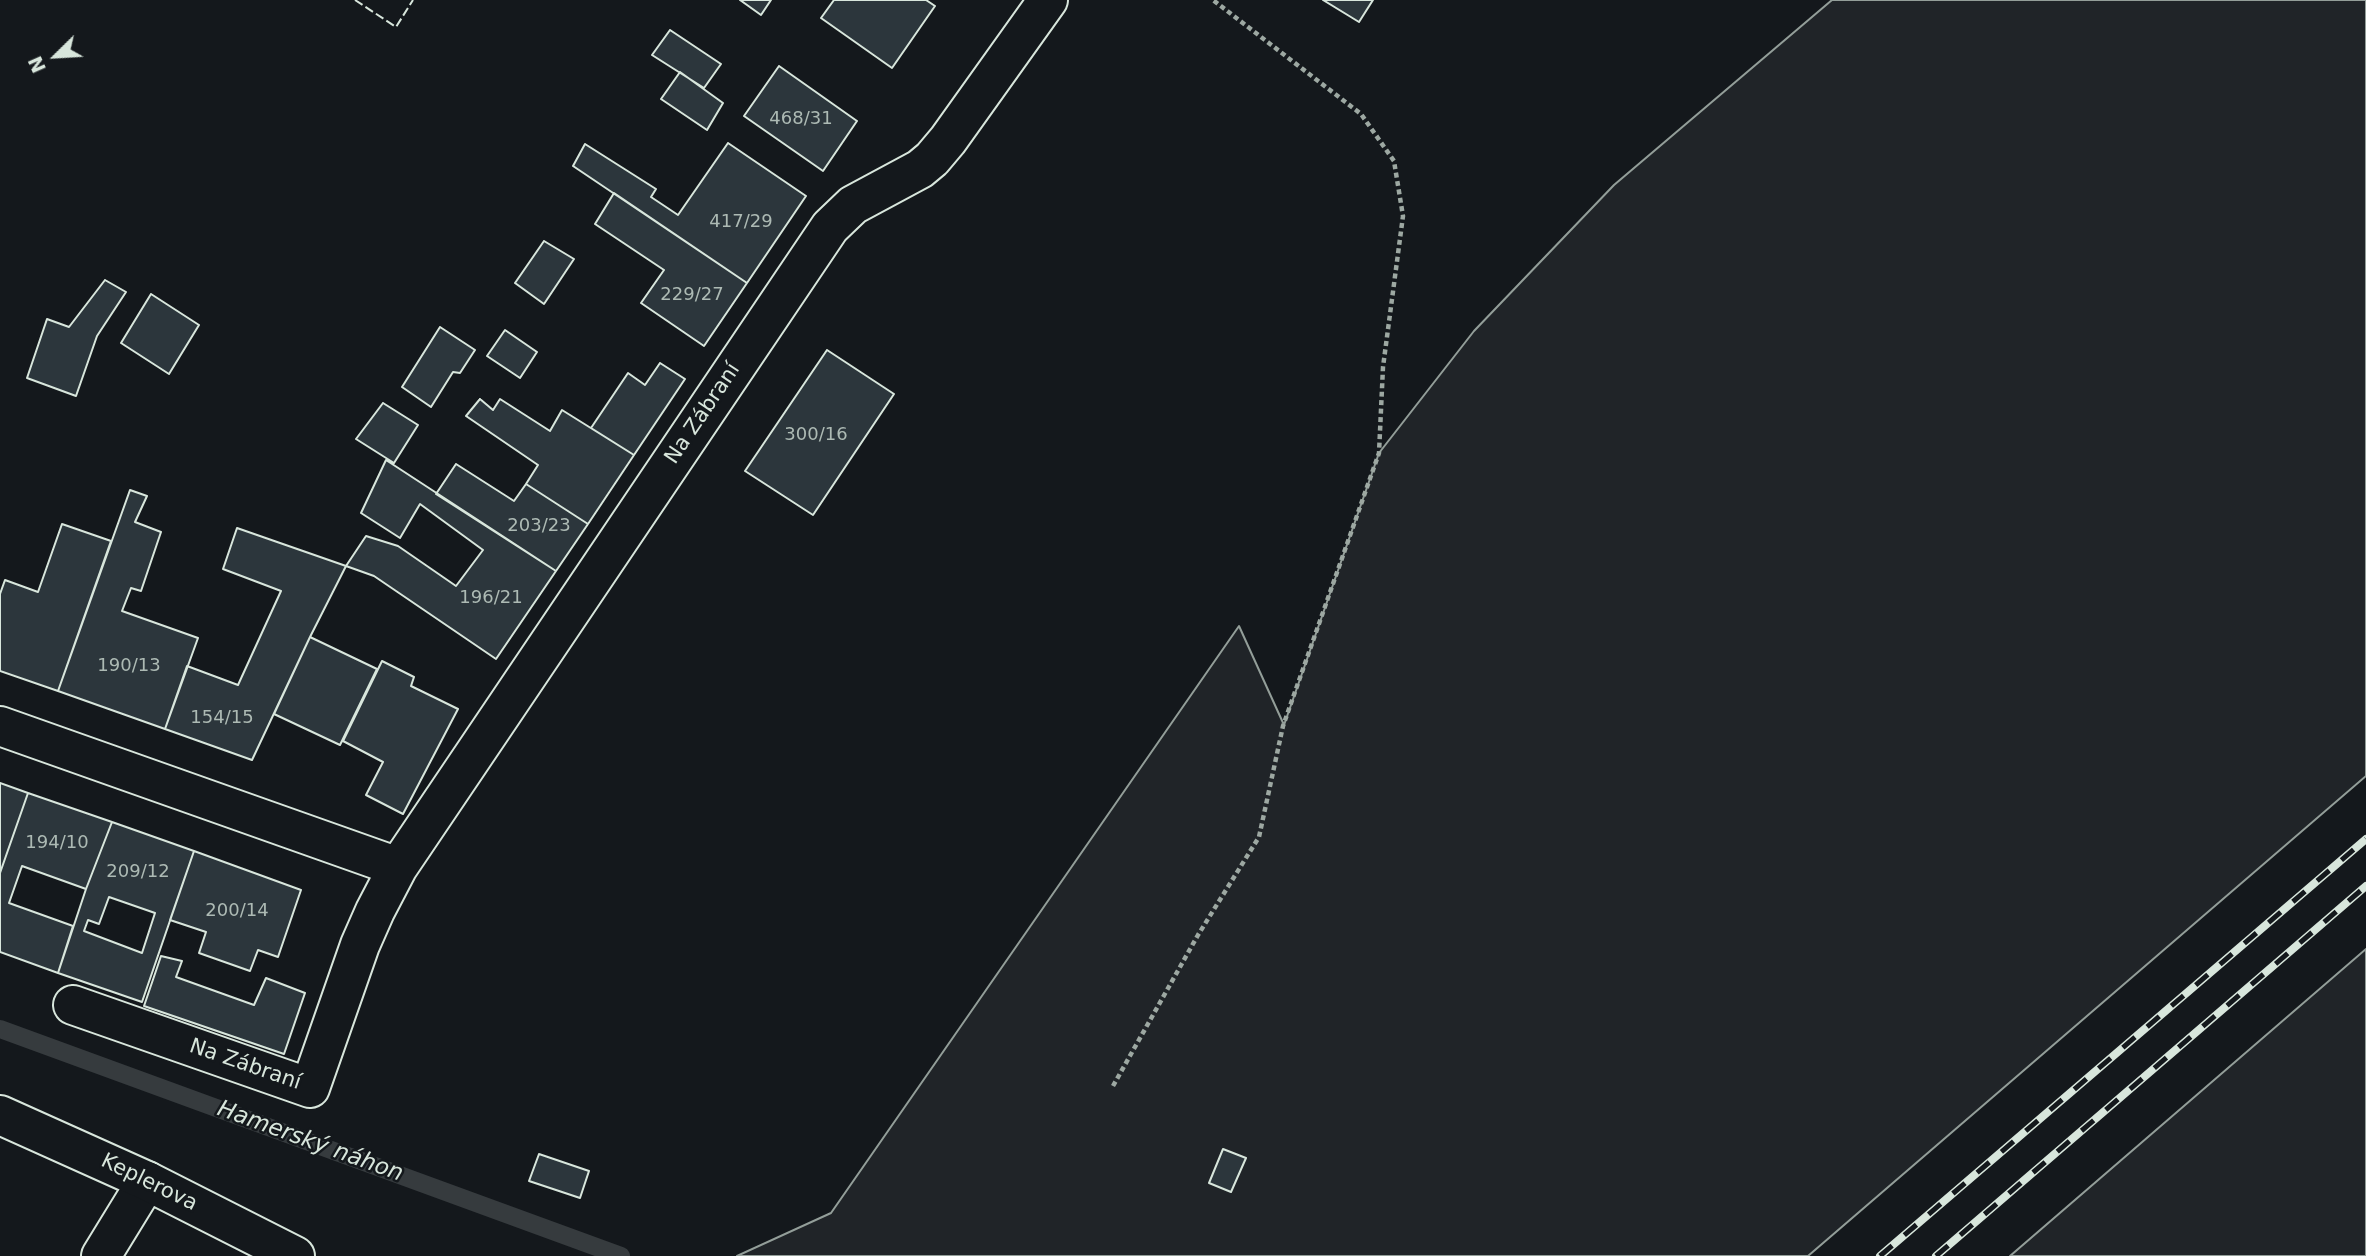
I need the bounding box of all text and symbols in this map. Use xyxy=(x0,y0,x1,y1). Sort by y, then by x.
north arrow xyxy=(21,21,91,91)
text: N xyxy=(24,53,50,76)
house number: 468/31 xyxy=(769,108,833,130)
house number: 417/29 xyxy=(709,211,773,233)
house number: 229/27 xyxy=(660,284,724,306)
street label: Na Zábraní xyxy=(660,359,746,469)
house number: 300/16 xyxy=(784,424,848,446)
house number: 203/23 xyxy=(507,515,571,537)
house number: 196/21 xyxy=(459,587,523,609)
house number: 190/13 xyxy=(97,655,161,677)
house number: 154/15 xyxy=(190,707,254,729)
house number: 194/10 xyxy=(25,832,89,854)
house number: 209/12 xyxy=(106,861,170,883)
house number: 200/14 xyxy=(205,900,269,922)
street label: Na Zábraní xyxy=(186,1034,304,1096)
water label: Hamerský náhon xyxy=(213,1096,407,1188)
street label: Keplerova xyxy=(97,1149,201,1217)

